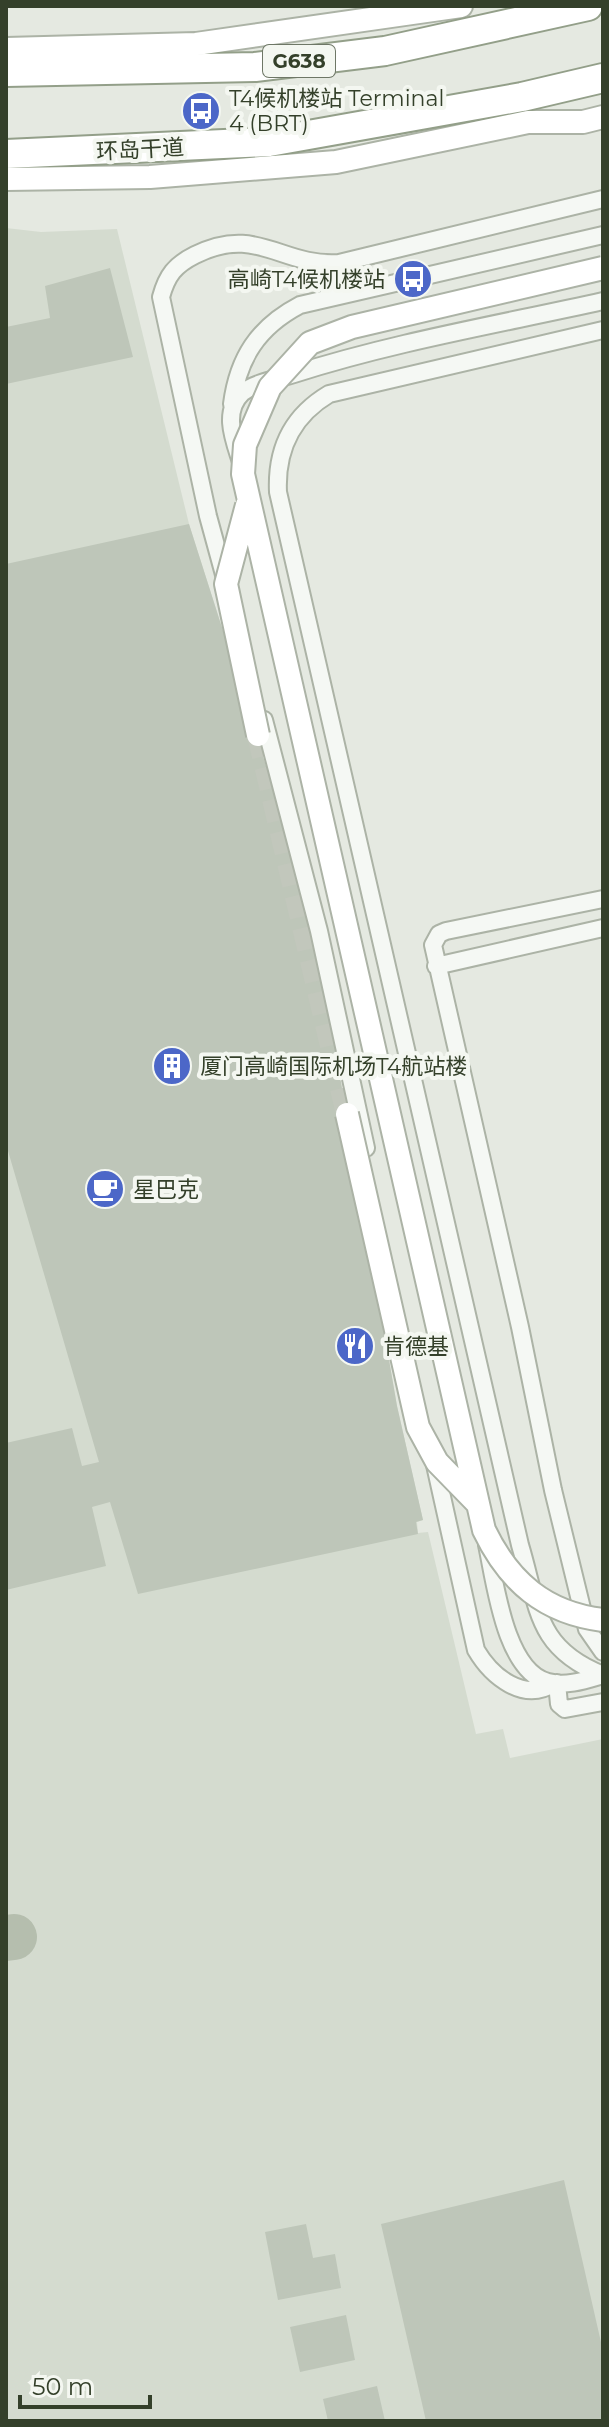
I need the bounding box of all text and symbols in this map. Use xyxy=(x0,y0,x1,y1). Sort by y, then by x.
road number: G638 xyxy=(263,45,335,77)
place label: T4候机楼站 Terminal 4 (BRT) xyxy=(229,85,444,137)
bus stop icon: T4候机楼站 Terminal 4 (BRT) xyxy=(180,90,222,132)
street label: 环岛干道 xyxy=(95,134,185,165)
bus stop icon: 高崎T4候机楼站 xyxy=(392,258,434,300)
place label: 高崎T4候机楼站 xyxy=(228,266,385,293)
building icon: 厦门高崎国际机场T4航站楼 xyxy=(151,1045,193,1087)
place label: 厦门高崎国际机场T4航站楼 xyxy=(200,1053,467,1080)
cafe icon: 星巴克 xyxy=(84,1168,126,1210)
place label: 星巴克 xyxy=(133,1176,199,1203)
restaurant icon: 肯德基 xyxy=(334,1325,376,1367)
place label: 肯德基 xyxy=(383,1333,449,1360)
scale bar xyxy=(20,2359,150,2409)
text: 50 m xyxy=(32,2372,93,2401)

